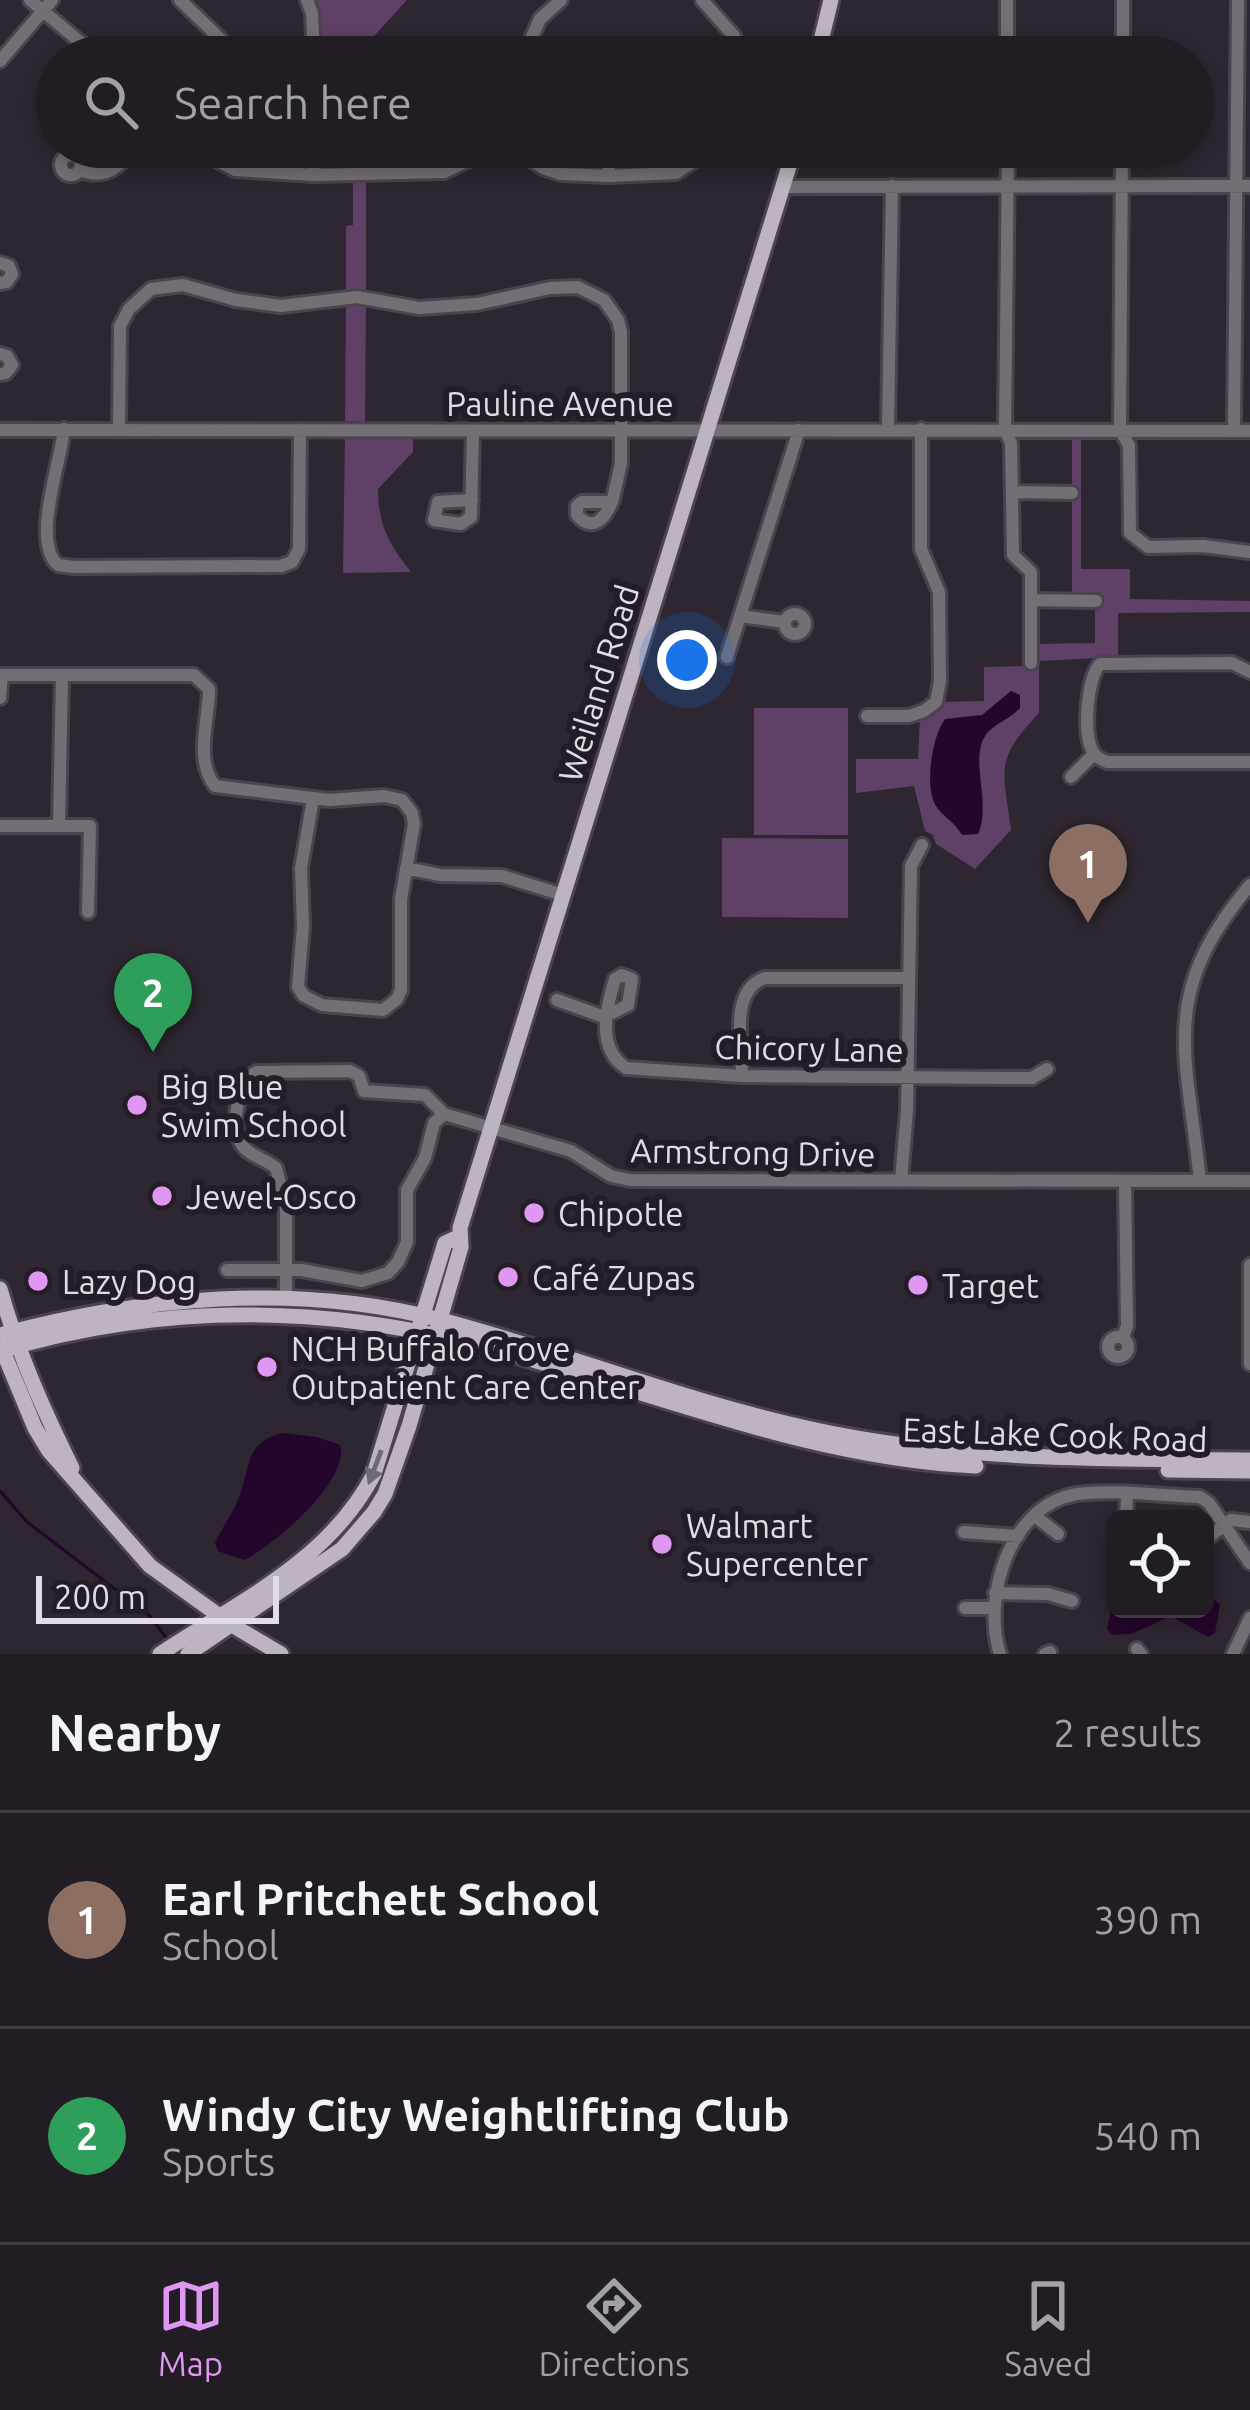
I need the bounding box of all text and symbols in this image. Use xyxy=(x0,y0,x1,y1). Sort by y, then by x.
search box xyxy=(36,36,1214,168)
icon: search xyxy=(78,69,144,135)
text: Search here xyxy=(174,77,412,128)
street label: Pauline Avenue xyxy=(446,385,674,422)
street label: Weiland Road xyxy=(551,580,645,786)
your location xyxy=(657,630,717,690)
pin: 1 xyxy=(1049,824,1127,923)
pin: 2 xyxy=(114,953,192,1052)
street label: Chicory Lane xyxy=(714,1028,904,1068)
place label: Big Blue Swim School xyxy=(161,1068,347,1143)
marker: Big Blue Swim School xyxy=(124,1092,150,1118)
street label: Armstrong Drive xyxy=(630,1131,876,1173)
place label: Jewel-Osco xyxy=(186,1178,357,1215)
marker: Jewel-Osco xyxy=(149,1183,175,1209)
place label: Chipotle xyxy=(558,1195,684,1232)
marker: Chipotle xyxy=(521,1200,547,1226)
place label: Café Zupas xyxy=(532,1259,695,1296)
place label: Lazy Dog xyxy=(62,1263,196,1300)
marker: Café Zupas xyxy=(495,1264,521,1290)
place label: Target xyxy=(942,1267,1039,1304)
marker: Lazy Dog xyxy=(25,1268,51,1294)
marker: Target xyxy=(905,1272,931,1298)
place label: NCH Buffalo Grove Outpatient Care Center xyxy=(291,1330,640,1405)
marker: NCH Buffalo Grove Outpatient Care Center xyxy=(254,1354,280,1380)
street label: East Lake Cook Road xyxy=(902,1410,1208,1458)
one-way arrow xyxy=(365,1449,383,1485)
place label: Walmart Supercenter xyxy=(686,1507,869,1582)
map controls xyxy=(1106,1510,1214,1618)
button: locate xyxy=(1106,1510,1214,1618)
marker: Walmart Supercenter xyxy=(649,1531,675,1557)
scale bar xyxy=(36,1570,279,1623)
text: 200 m xyxy=(54,1578,146,1615)
text: Nearby xyxy=(48,1703,221,1761)
text: 2 results xyxy=(1053,1711,1202,1754)
text: Earl Pritchett School xyxy=(162,1873,599,1924)
text: 1 xyxy=(76,1898,98,1941)
text: 390 m xyxy=(1093,1898,1202,1941)
text: School xyxy=(162,1924,279,1967)
text: Windy City Weightlifting Club xyxy=(162,2089,790,2140)
text: 2 xyxy=(76,2114,98,2157)
text: 540 m xyxy=(1093,2114,1202,2157)
text: Sports xyxy=(162,2140,275,2183)
tab: Map xyxy=(158,2273,224,2382)
tab: Directions xyxy=(539,2273,689,2382)
tab: Saved xyxy=(1005,2273,1092,2382)

